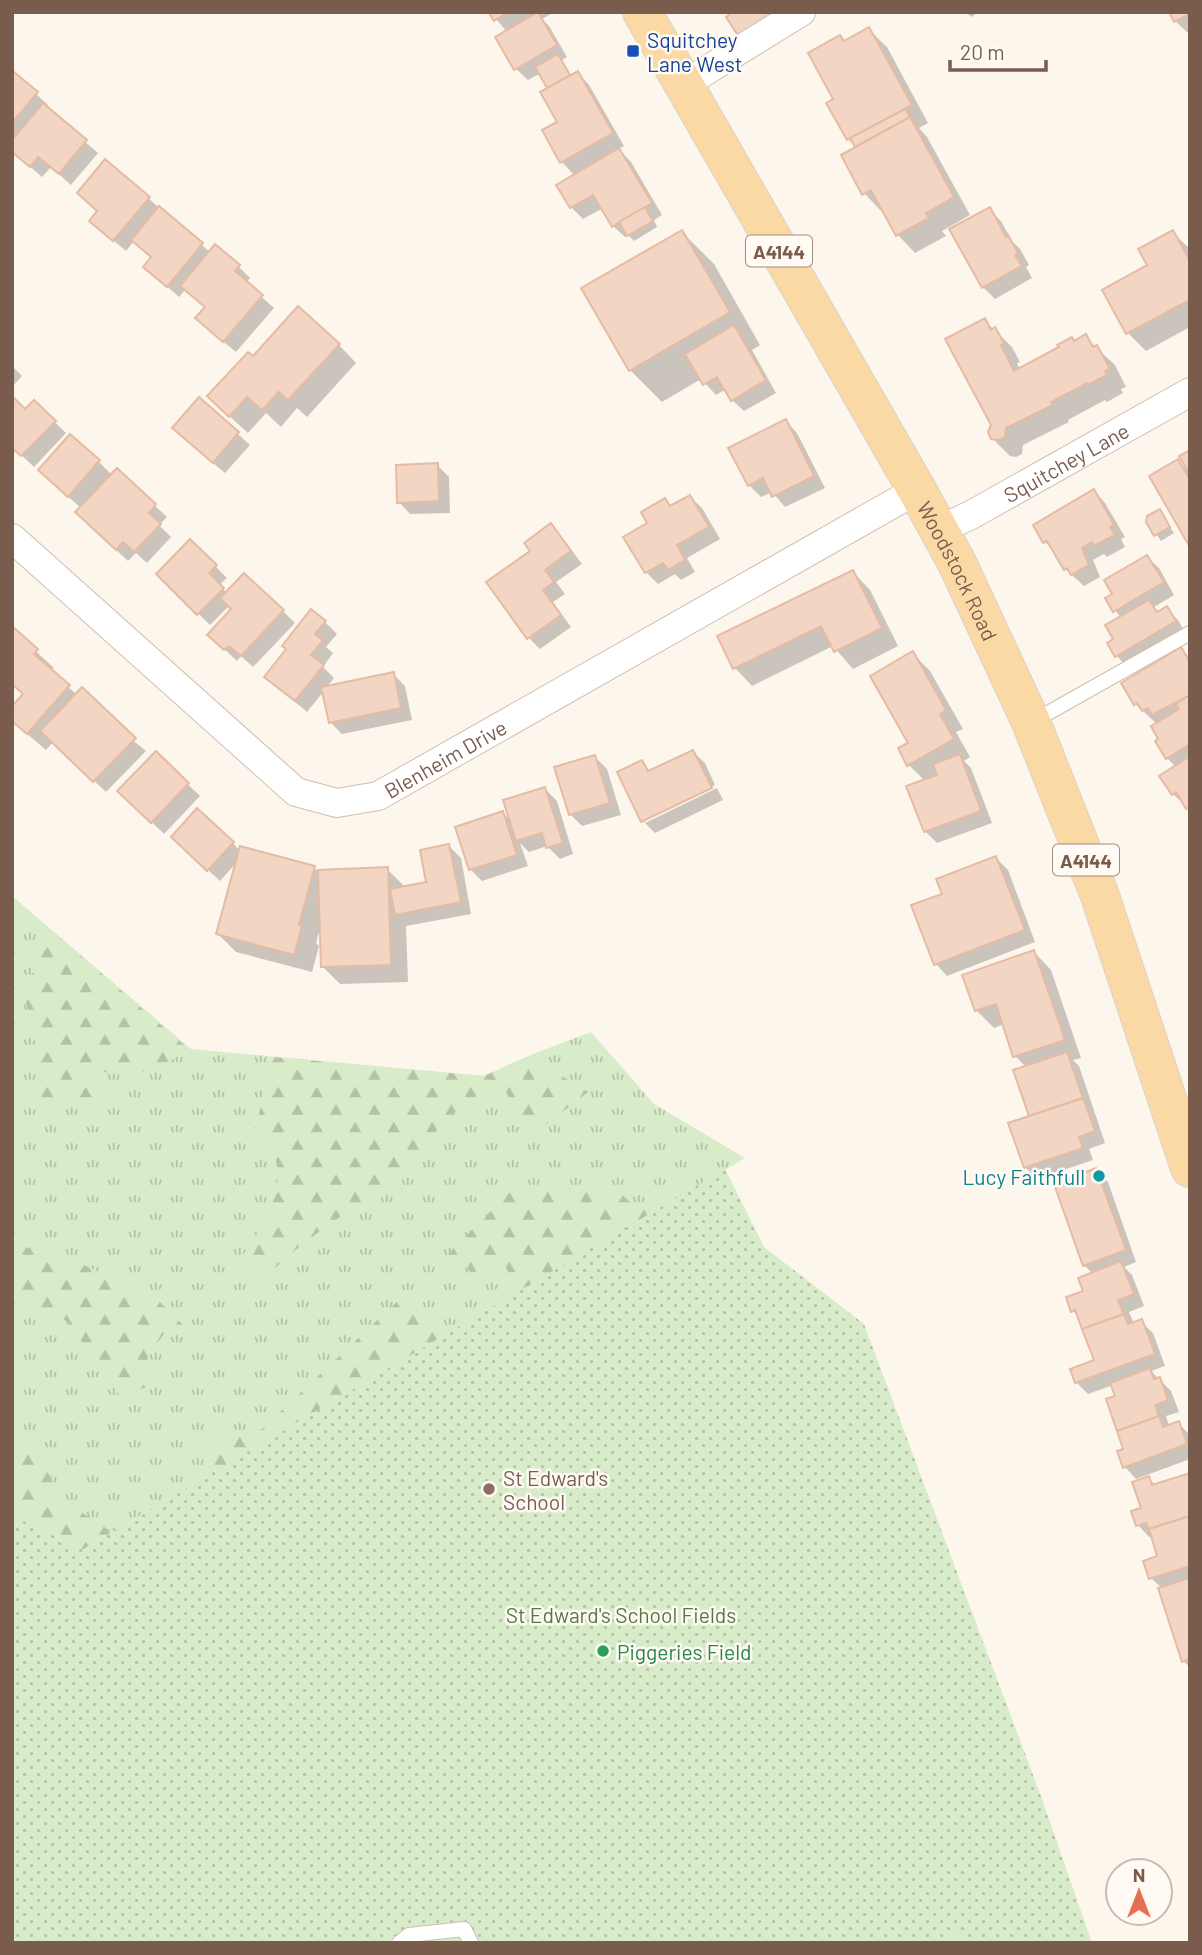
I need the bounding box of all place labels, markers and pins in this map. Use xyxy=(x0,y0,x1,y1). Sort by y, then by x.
place label: Squitchey Lane West xyxy=(647,27,742,76)
marker: Squitchey Lane West xyxy=(625,43,641,59)
place label: Lucy Faithfull xyxy=(962,1164,1085,1189)
marker: Lucy Faithfull xyxy=(1091,1168,1107,1184)
place label: St Edward's School xyxy=(503,1465,608,1514)
marker: St Edward's School xyxy=(481,1481,497,1497)
place label: Piggeries Field xyxy=(617,1639,752,1664)
marker: Piggeries Field xyxy=(595,1643,611,1659)

